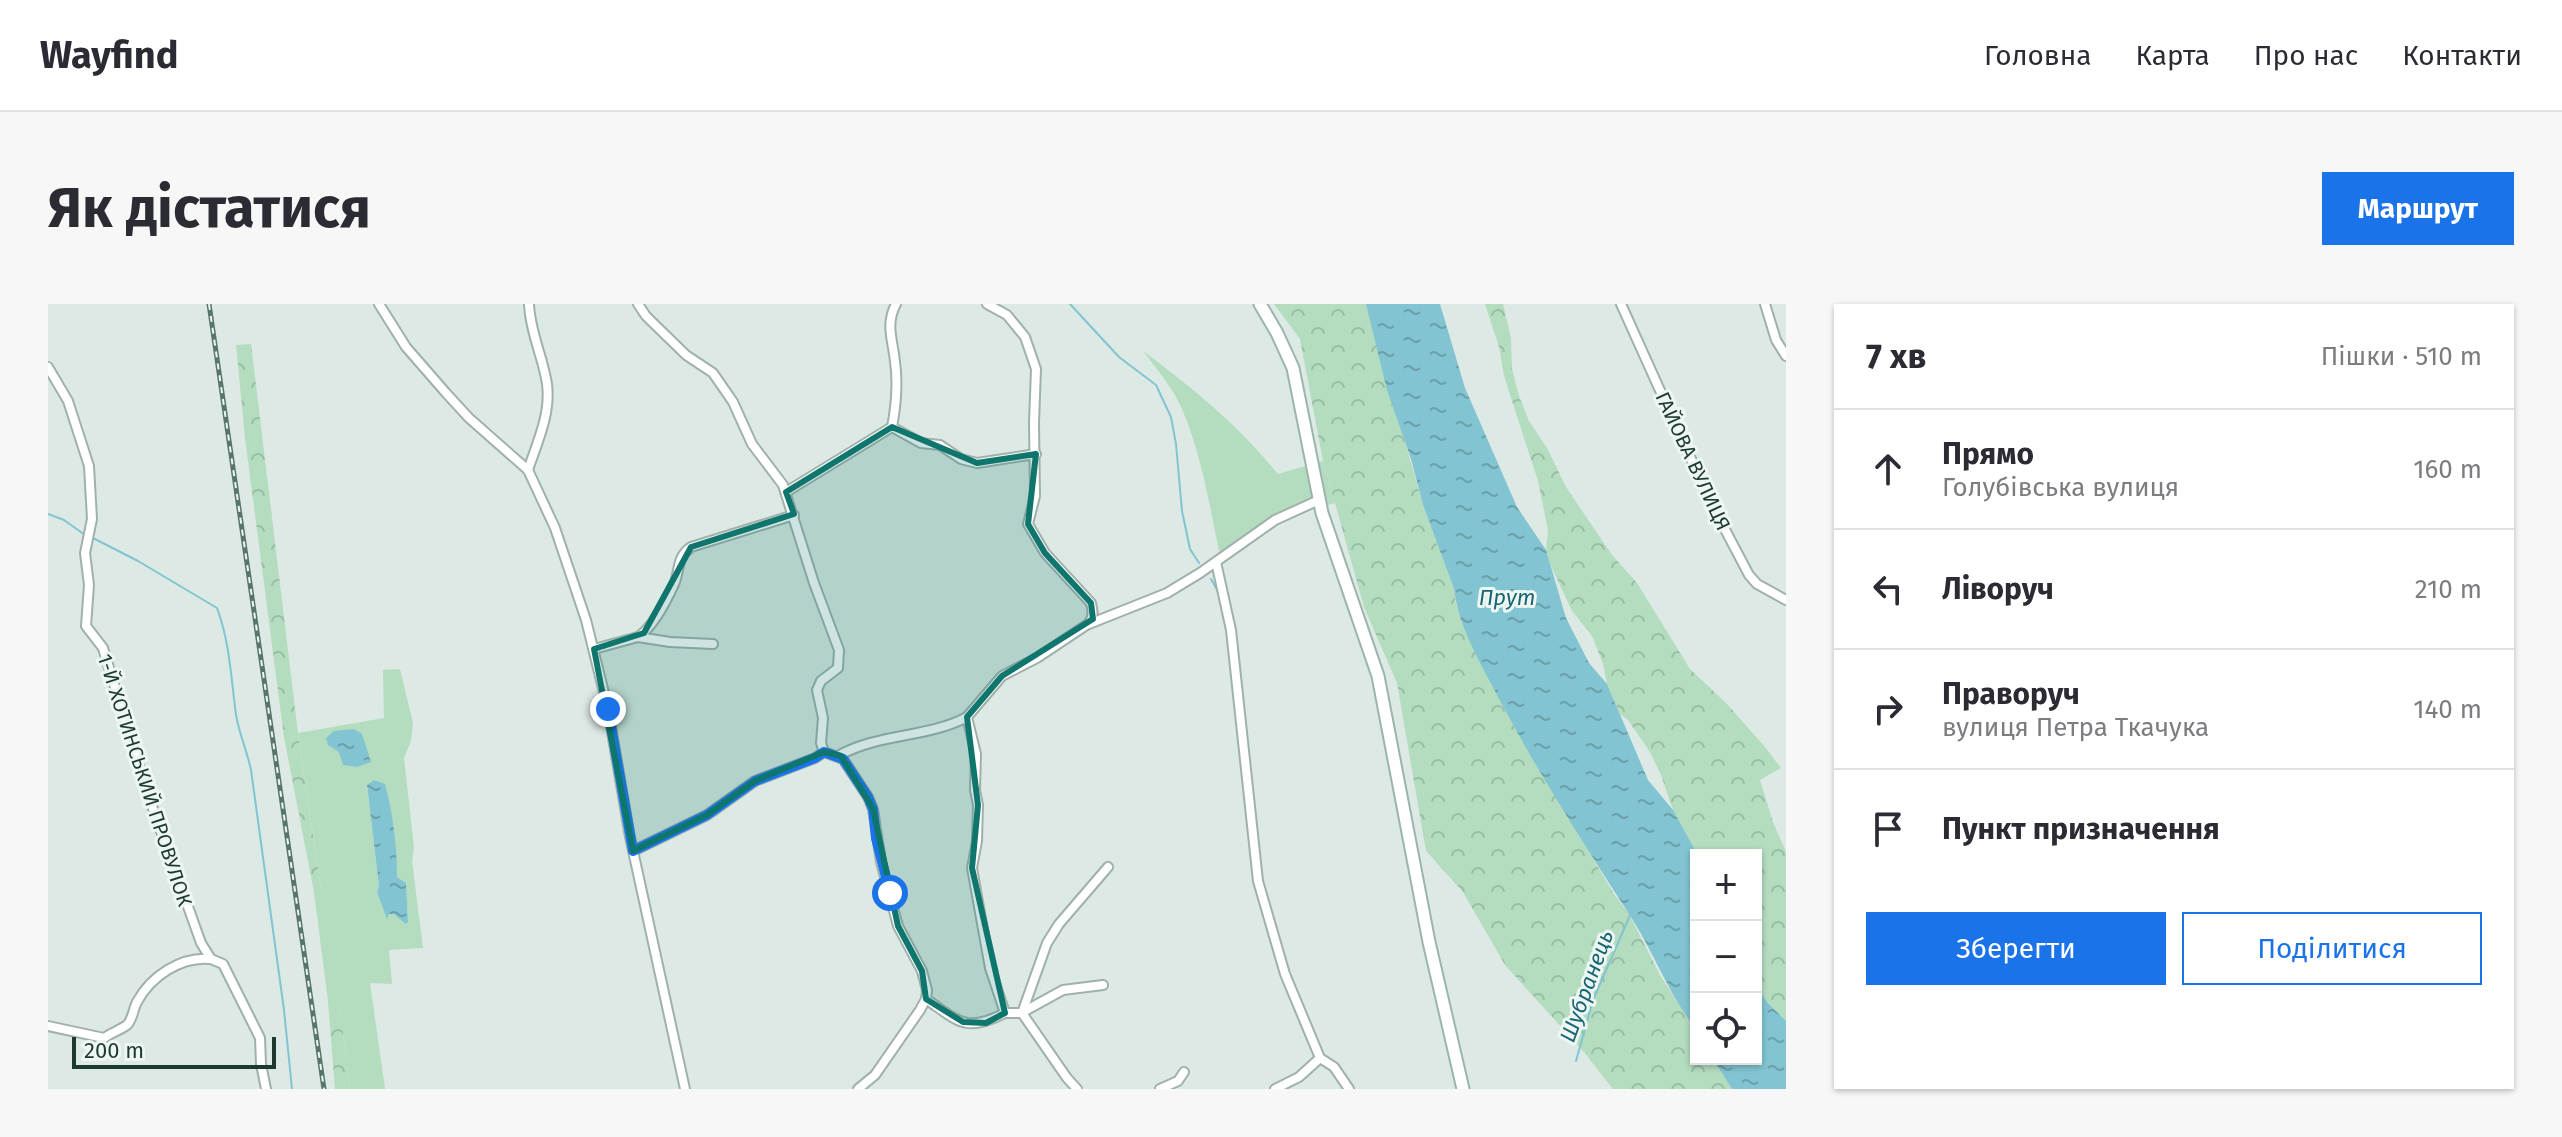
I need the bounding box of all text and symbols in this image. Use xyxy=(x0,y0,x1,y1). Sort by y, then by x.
text: Wayfind xyxy=(40,32,178,78)
text: Головна xyxy=(1984,39,2092,72)
text: Карта xyxy=(2136,39,2210,72)
text: Про нас xyxy=(2254,39,2358,72)
text: Контакти xyxy=(2402,39,2522,72)
button: Маршрут xyxy=(2322,172,2514,245)
text: Як дістатися xyxy=(48,175,371,242)
text: 7 хв xyxy=(1866,336,1926,377)
text: Пішки · 510 m xyxy=(2321,341,2482,372)
street label: ГАЙОВА ВУЛИЦЯ xyxy=(1650,388,1736,534)
text: Прямо xyxy=(1942,436,2034,472)
icon: ahead xyxy=(1866,447,1910,491)
text: 160 m xyxy=(2413,454,2482,485)
text: Голубівська вулиця xyxy=(1942,472,2179,503)
icon: left xyxy=(1866,567,1910,611)
text: Ліворуч xyxy=(1942,571,2054,607)
text: 210 m xyxy=(2415,574,2482,605)
water label: Прут xyxy=(1479,584,1535,611)
street label: 1-Й ХОТИНСЬКИЙ ПРОВУЛОК xyxy=(93,651,197,909)
text: Праворуч xyxy=(1942,676,2080,712)
icon: right xyxy=(1866,687,1910,731)
route end xyxy=(590,691,626,727)
text: 140 m xyxy=(2413,694,2482,725)
text: вулиця Петра Ткачука xyxy=(1942,712,2209,743)
icon: arrive xyxy=(1866,807,1910,851)
text: Пункт призначення xyxy=(1942,811,2220,847)
map controls xyxy=(1690,849,1762,1065)
button: + xyxy=(1690,849,1762,921)
route start xyxy=(872,875,908,911)
button: Зберегти xyxy=(1866,912,2166,985)
button: Поділитися xyxy=(2182,912,2482,985)
button: − xyxy=(1690,921,1762,993)
water label: Шубранець xyxy=(1554,926,1619,1046)
button: locate xyxy=(1690,993,1762,1065)
scale bar xyxy=(72,1033,276,1069)
text: 200 m xyxy=(84,1037,144,1064)

